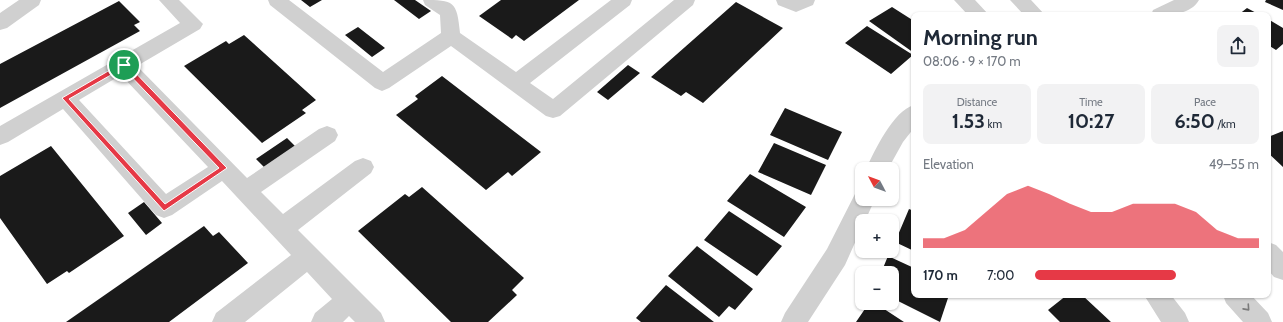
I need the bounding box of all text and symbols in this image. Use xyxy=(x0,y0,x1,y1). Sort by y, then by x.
text: Morning run xyxy=(923,24,1038,51)
button: share xyxy=(1217,25,1259,67)
pin xyxy=(107,48,141,82)
text: 08:06 · 9 × 170 m xyxy=(923,53,1021,69)
icon: arrive xyxy=(113,54,135,76)
text: Distance xyxy=(957,95,997,109)
text: Time xyxy=(1079,95,1103,109)
text: Pace xyxy=(1194,95,1216,109)
text: 1.53 xyxy=(952,109,985,133)
text: 10:27 xyxy=(1068,109,1114,133)
text: 6:50 xyxy=(1174,109,1215,133)
text: km xyxy=(985,117,1002,131)
text: /km xyxy=(1215,117,1236,131)
text: Elevation xyxy=(923,156,974,172)
text: 49–55 m xyxy=(1209,156,1259,172)
north arrow xyxy=(855,162,899,206)
map controls xyxy=(855,162,899,310)
button: + xyxy=(855,214,899,258)
button: − xyxy=(855,266,899,310)
text: 170 m xyxy=(923,267,958,283)
text: 7:00 xyxy=(987,267,1014,283)
one-way arrow xyxy=(1242,304,1249,311)

